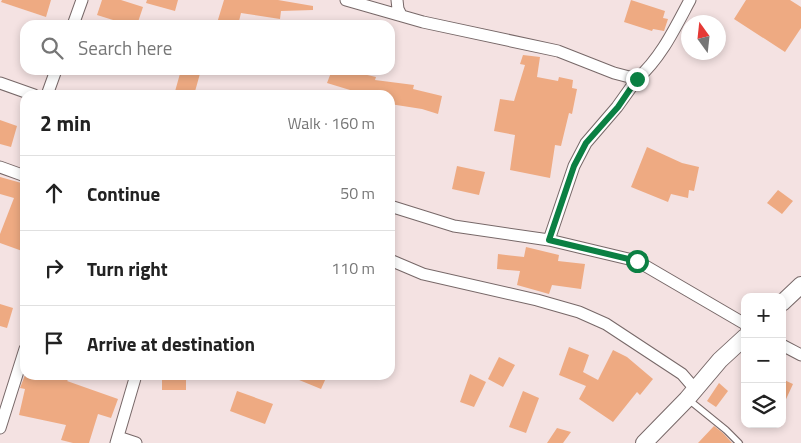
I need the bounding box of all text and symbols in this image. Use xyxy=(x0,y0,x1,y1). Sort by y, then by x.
north arrow xyxy=(681,15,726,60)
search box xyxy=(20,20,395,75)
text: Search here xyxy=(78,33,172,62)
icon: search xyxy=(38,34,66,62)
route end xyxy=(626,68,649,91)
text: 2 min xyxy=(40,107,91,139)
text: Walk · 160 m xyxy=(287,111,375,135)
icon: ahead xyxy=(40,179,68,207)
text: Continue xyxy=(87,179,160,208)
text: 50 m xyxy=(340,181,375,205)
route start xyxy=(626,250,649,273)
icon: right xyxy=(40,254,68,282)
text: Turn right xyxy=(87,254,168,283)
text: 110 m xyxy=(331,256,375,280)
map controls xyxy=(741,293,786,428)
button: + xyxy=(741,293,786,338)
icon: arrive xyxy=(40,329,68,357)
text: Arrive at destination xyxy=(87,329,255,358)
button: − xyxy=(741,338,786,383)
button: layers xyxy=(741,383,786,428)

